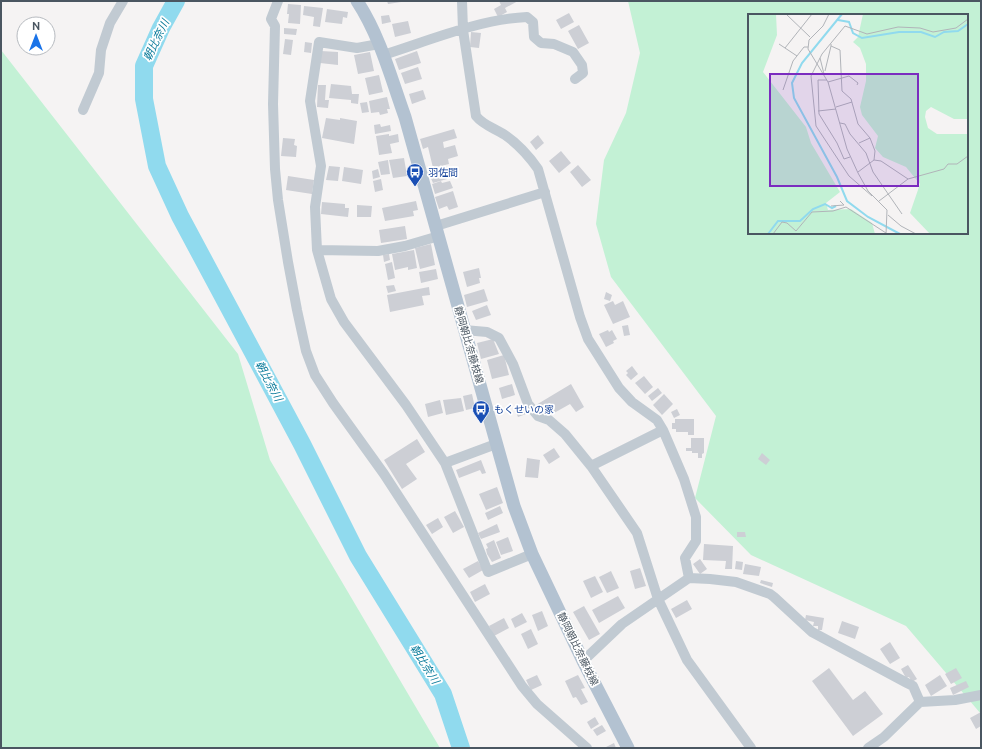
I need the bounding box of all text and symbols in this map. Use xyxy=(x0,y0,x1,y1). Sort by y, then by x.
inset map xyxy=(748,14,968,234)
north arrow xyxy=(16,16,56,56)
water label: 朝比奈川 xyxy=(141,17,171,62)
text: N xyxy=(32,20,40,32)
bus stop icon: 羽佐間 xyxy=(405,162,425,187)
place label: 羽佐間 xyxy=(428,167,458,178)
street label: 静岡朝比奈藤枝線 xyxy=(453,305,485,385)
water label: 朝比奈川 xyxy=(253,359,285,404)
bus stop icon: もくせいの家 xyxy=(471,399,491,424)
place label: もくせいの家 xyxy=(494,404,554,415)
street label: 静岡朝比奈藤枝線 xyxy=(556,611,600,687)
water label: 朝比奈川 xyxy=(408,642,442,687)

